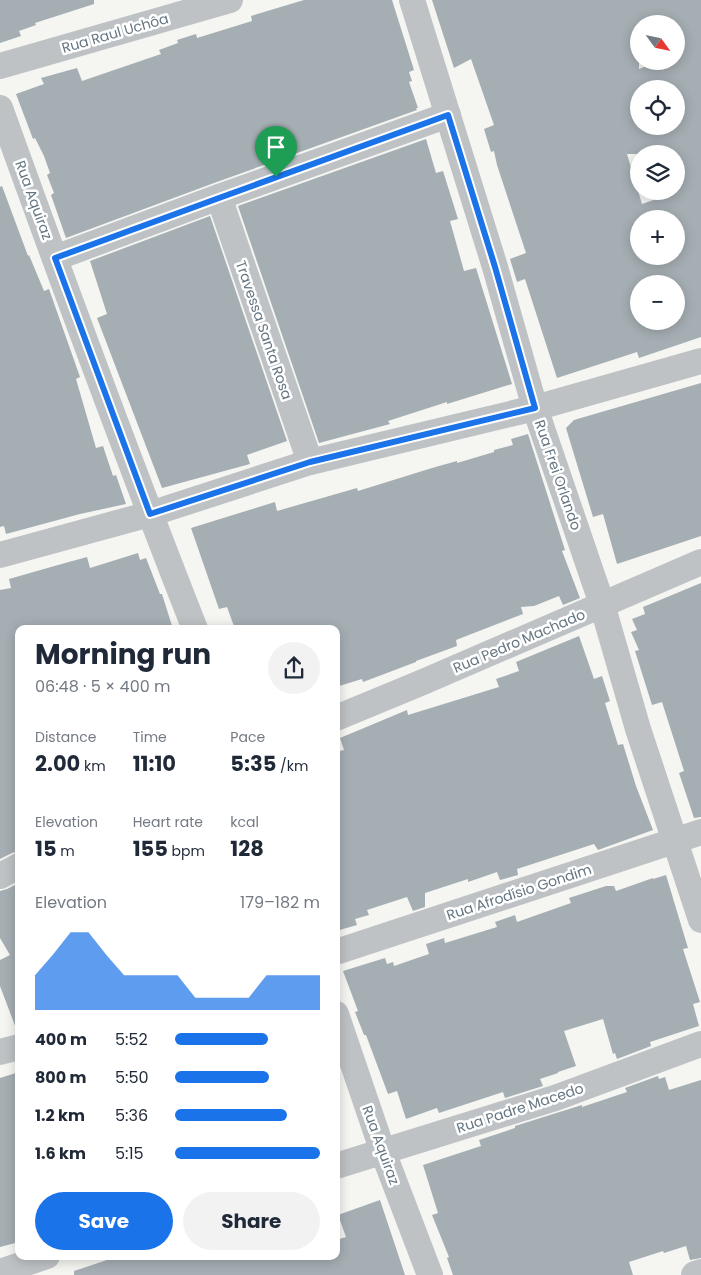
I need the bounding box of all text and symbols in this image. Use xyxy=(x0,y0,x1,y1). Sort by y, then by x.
street label: Rua Raul Uchôa xyxy=(59,8,171,58)
north arrow xyxy=(630,15,685,70)
map controls xyxy=(630,15,685,330)
button: locate xyxy=(630,80,685,135)
pin xyxy=(255,126,297,177)
icon: arrive xyxy=(262,133,290,161)
button: layers xyxy=(630,145,685,200)
street label: Rua Aquiraz xyxy=(10,158,58,242)
button: + xyxy=(630,210,685,265)
street label: Travessa Santa Rosa xyxy=(231,258,297,402)
button: − xyxy=(630,275,685,330)
street label: Rua Frei Orlando xyxy=(530,417,586,533)
street label: Rua Pedro Machado xyxy=(450,604,588,678)
text: Morning run xyxy=(35,635,211,674)
button: share xyxy=(268,642,320,694)
text: 06:48 · 5 × 400 m xyxy=(35,675,171,698)
text: Distance xyxy=(35,727,96,747)
text: Time xyxy=(133,727,167,747)
text: Pace xyxy=(230,727,265,747)
text: 2.00 xyxy=(35,749,80,778)
text: 11:10 xyxy=(133,749,176,778)
text: 5:35 xyxy=(230,749,276,778)
text: km xyxy=(80,756,106,776)
text: /km xyxy=(276,756,308,776)
text: Elevation xyxy=(35,812,98,832)
text: Heart rate xyxy=(133,812,203,832)
text: kcal xyxy=(230,812,259,832)
text: 15 xyxy=(35,834,57,863)
text: 155 xyxy=(133,834,168,863)
text: 128 xyxy=(230,834,264,863)
text: m xyxy=(57,841,75,861)
text: bpm xyxy=(168,841,205,861)
street label: Rua Afrodísio Gondim xyxy=(444,859,594,925)
text: Elevation xyxy=(35,891,107,914)
text: 179–182 m xyxy=(240,891,320,914)
text: 400 m xyxy=(35,1028,87,1051)
text: 5:52 xyxy=(115,1028,148,1051)
text: 800 m xyxy=(35,1066,87,1089)
text: 5:50 xyxy=(115,1066,149,1089)
street label: Rua Padre Macedo xyxy=(454,1078,586,1138)
street label: Rua Aquiraz xyxy=(357,1103,405,1187)
text: 1.2 km xyxy=(35,1104,85,1127)
text: 5:36 xyxy=(115,1104,148,1127)
text: 1.6 km xyxy=(35,1142,86,1165)
text: 5:15 xyxy=(115,1142,144,1165)
button: Save xyxy=(35,1192,173,1250)
button: Share xyxy=(183,1192,320,1250)

